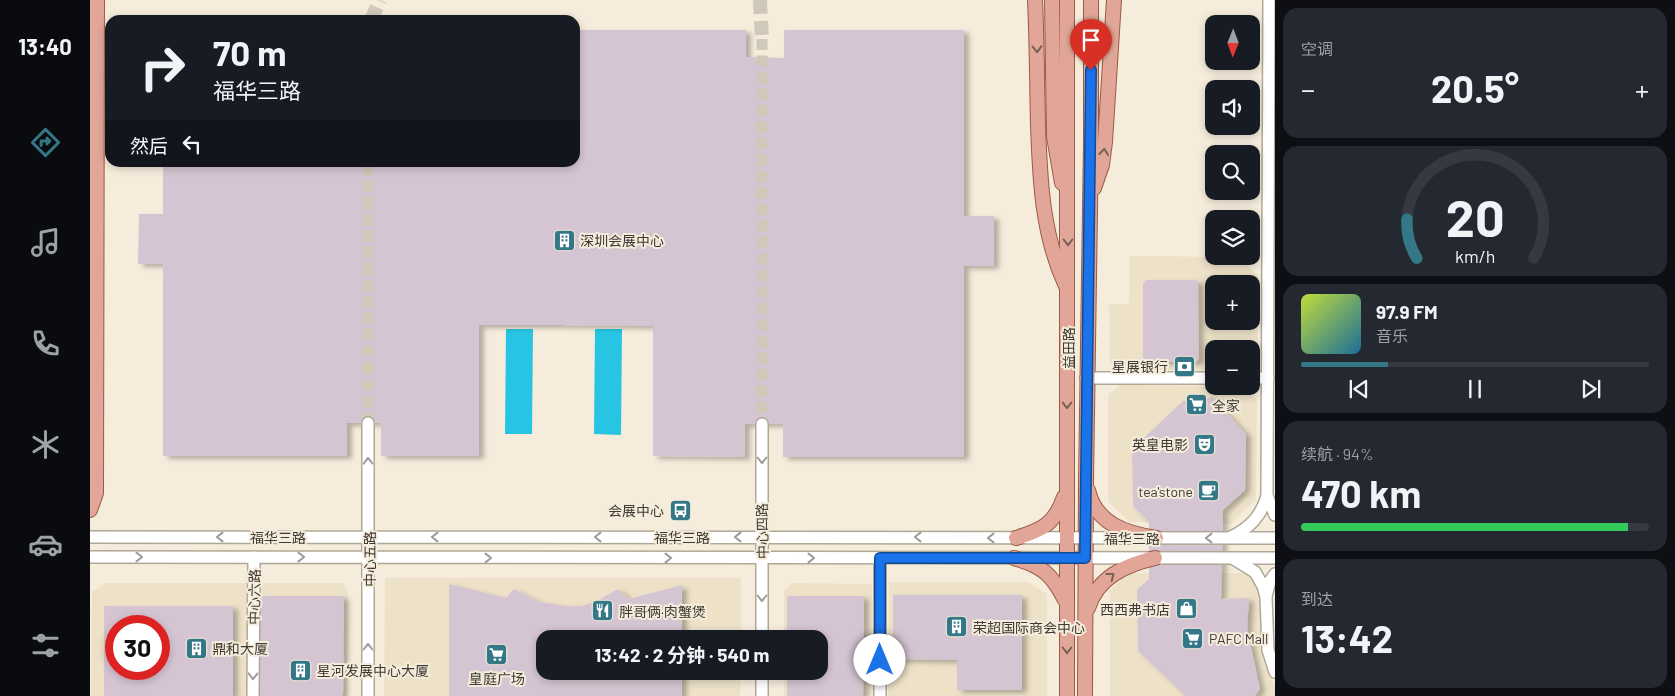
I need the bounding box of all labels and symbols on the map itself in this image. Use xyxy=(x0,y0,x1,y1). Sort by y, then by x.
north arrow xyxy=(1205,15,1260,70)
pin xyxy=(1070,19,1112,70)
one-way arrow xyxy=(1031,45,1042,53)
one-way arrow xyxy=(1098,147,1109,155)
building icon: 深圳会展中心 xyxy=(552,228,576,252)
place label: 深圳会展中心 xyxy=(580,232,664,249)
one-way arrow xyxy=(1063,238,1073,246)
street label: 益田路 xyxy=(1060,327,1077,369)
bank icon: 星展银行 xyxy=(1172,354,1196,378)
place label: 星展银行 xyxy=(1112,358,1168,375)
supermarket icon: 全家 xyxy=(1184,393,1208,417)
place label: 全家 xyxy=(1212,397,1240,414)
one-way arrow xyxy=(1062,401,1072,409)
theatre icon: 英皇电影 xyxy=(1192,432,1216,456)
place label: 英皇电影 xyxy=(1132,436,1188,453)
one-way arrow xyxy=(757,456,767,464)
one-way arrow xyxy=(363,457,374,465)
cafe icon: tea'stone xyxy=(1197,479,1221,503)
place label: tea'stone xyxy=(1138,483,1193,500)
bus stop icon: 会展中心 xyxy=(668,498,692,522)
place label: 会展中心 xyxy=(608,502,664,519)
street label: 中心四路 xyxy=(753,503,771,559)
street label: 福华三路 xyxy=(250,529,306,546)
street label: 福华三路 xyxy=(654,529,710,546)
street label: 福华三路 xyxy=(1104,530,1160,547)
street label: 中心五路 xyxy=(361,531,378,587)
one-way arrow xyxy=(216,532,224,542)
one-way arrow xyxy=(431,532,439,542)
one-way arrow xyxy=(594,532,602,542)
one-way arrow xyxy=(734,532,742,542)
one-way arrow xyxy=(914,532,922,542)
one-way arrow xyxy=(987,533,995,543)
one-way arrow xyxy=(1205,533,1212,543)
one-way arrow xyxy=(135,552,143,562)
one-way arrow xyxy=(298,552,305,562)
one-way arrow xyxy=(484,553,492,563)
one-way arrow xyxy=(664,553,672,563)
one-way arrow xyxy=(808,553,815,563)
street label: 中心六路 xyxy=(245,569,263,625)
one-way arrow xyxy=(1105,573,1114,582)
one-way arrow xyxy=(757,594,767,602)
shop icon: 西西弗书店 xyxy=(1174,597,1198,621)
restaurant icon: 胖哥俩·肉蟹煲 xyxy=(591,599,615,623)
place label: 西西弗书店 xyxy=(1100,601,1170,618)
place label: 胖哥俩·肉蟹煲 xyxy=(619,603,706,620)
speed limit sign: 30 xyxy=(105,615,170,680)
building icon: 荣超国际商会中心 xyxy=(945,615,969,639)
place label: 荣超国际商会中心 xyxy=(973,619,1085,636)
supermarket icon: PAFC Mall xyxy=(1181,626,1205,650)
place label: PAFC Mall xyxy=(1209,630,1268,647)
position arrow xyxy=(853,633,905,685)
building icon: 鼎和大厦 xyxy=(184,636,208,660)
place label: 鼎和大厦 xyxy=(212,640,268,657)
one-way arrow xyxy=(363,643,373,651)
supermarket icon: 皇庭广场 xyxy=(485,643,509,667)
one-way arrow xyxy=(1062,647,1072,655)
building icon: 星河发展中心大厦 xyxy=(289,658,313,682)
place label: 星河发展中心大厦 xyxy=(317,662,429,679)
place label: 皇庭广场 xyxy=(469,670,525,687)
one-way arrow xyxy=(248,672,258,680)

